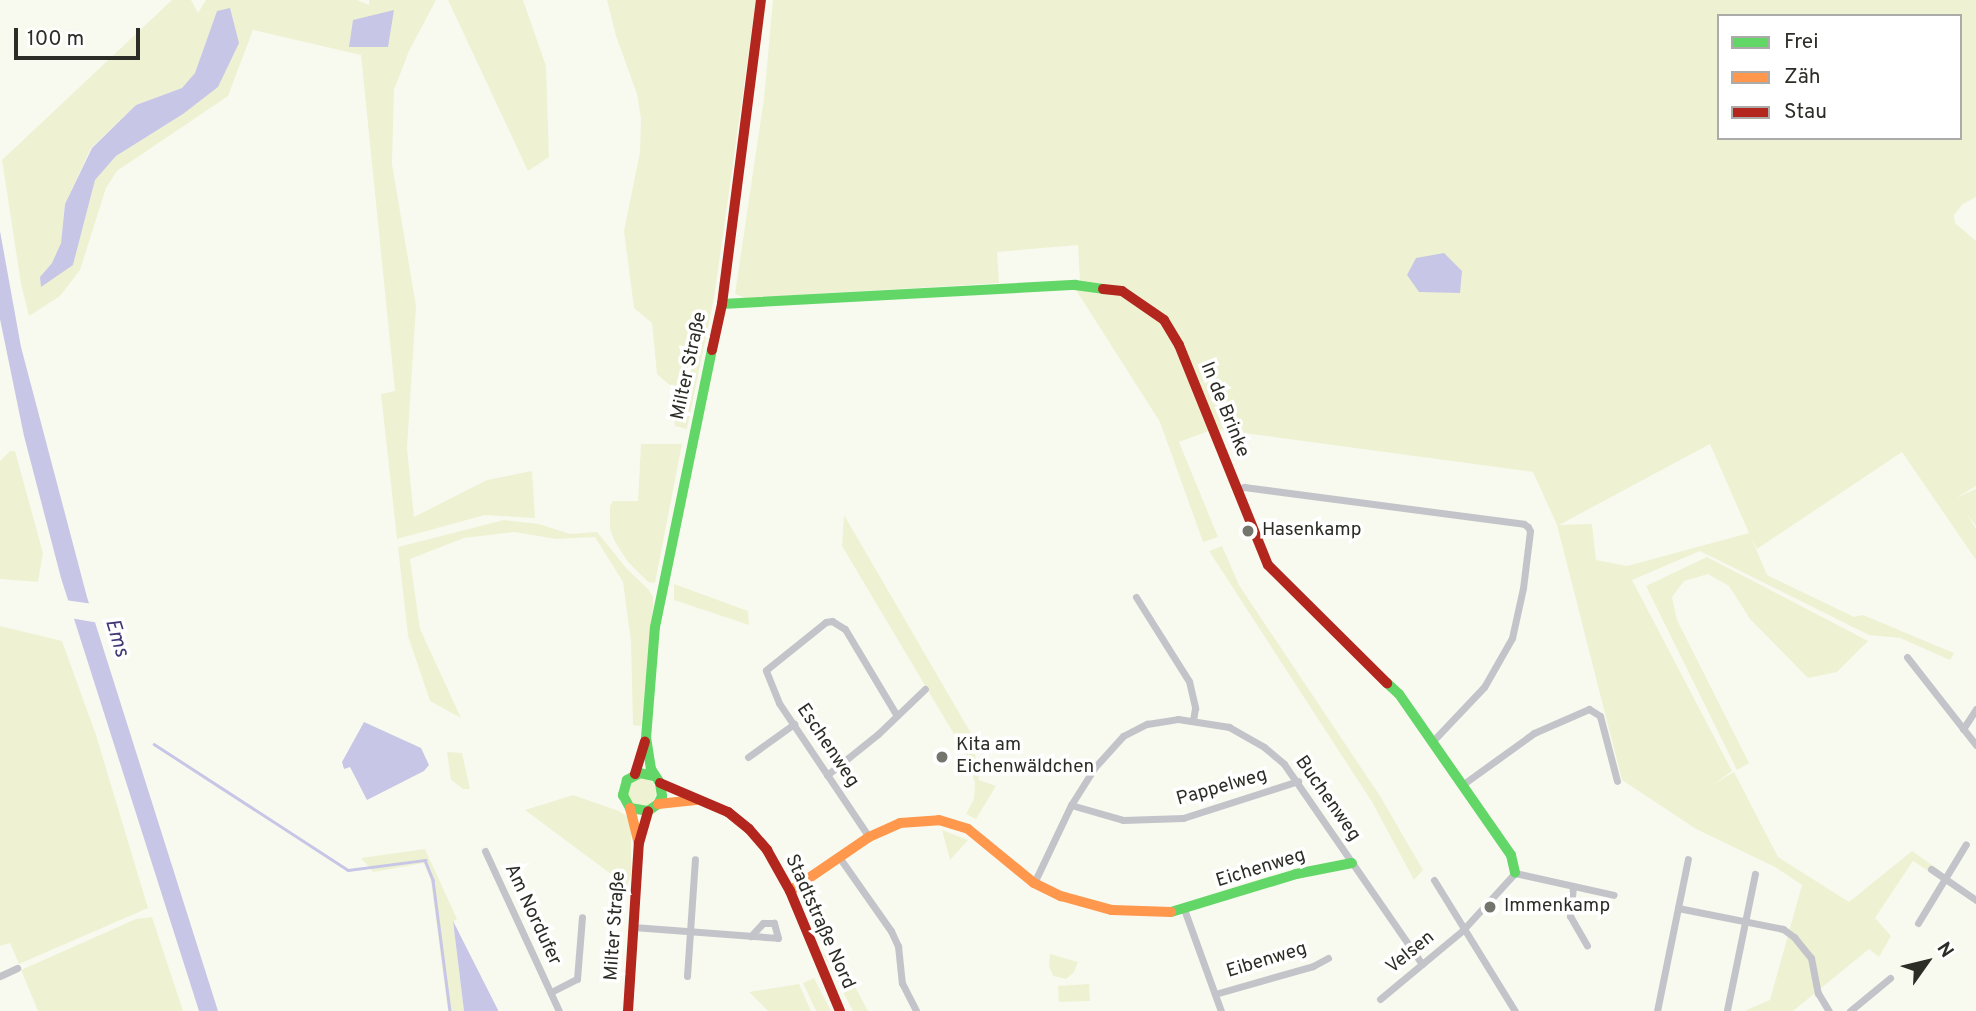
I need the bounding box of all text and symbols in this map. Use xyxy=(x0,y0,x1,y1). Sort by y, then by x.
scale bar xyxy=(18,14,144,58)
legend xyxy=(1717,14,1962,140)
text: 100 m xyxy=(27,26,84,53)
text: Frei xyxy=(1784,29,1819,56)
text: Zäh xyxy=(1784,64,1821,91)
text: Stau xyxy=(1784,99,1827,126)
street label: Milter Straße xyxy=(667,310,713,422)
street label: In de Brinke xyxy=(1195,359,1253,461)
place label: Hasenkamp xyxy=(1262,520,1361,542)
marker: Hasenkamp xyxy=(1240,523,1256,539)
water label: Ems xyxy=(98,616,134,660)
street label: Eschenweg xyxy=(791,700,863,792)
place label: Kita am Eichenwäldchen xyxy=(956,735,1094,779)
marker: Kita am Eichenwäldchen xyxy=(934,749,950,765)
street label: Buchenweg xyxy=(1289,752,1365,846)
street label: Pappelweg xyxy=(1174,764,1270,812)
street label: Eichenweg xyxy=(1214,845,1308,893)
street label: Stadtstraße Nord xyxy=(779,851,859,993)
street label: Am Nordufer xyxy=(499,861,565,969)
street label: Milter Straße xyxy=(601,871,631,981)
place label: Immenkamp xyxy=(1504,896,1610,918)
marker: Immenkamp xyxy=(1482,899,1498,915)
street label: Velsen xyxy=(1382,927,1440,979)
north arrow xyxy=(1892,927,1962,997)
street label: Eibenweg xyxy=(1224,938,1310,984)
text: N xyxy=(1931,938,1958,963)

